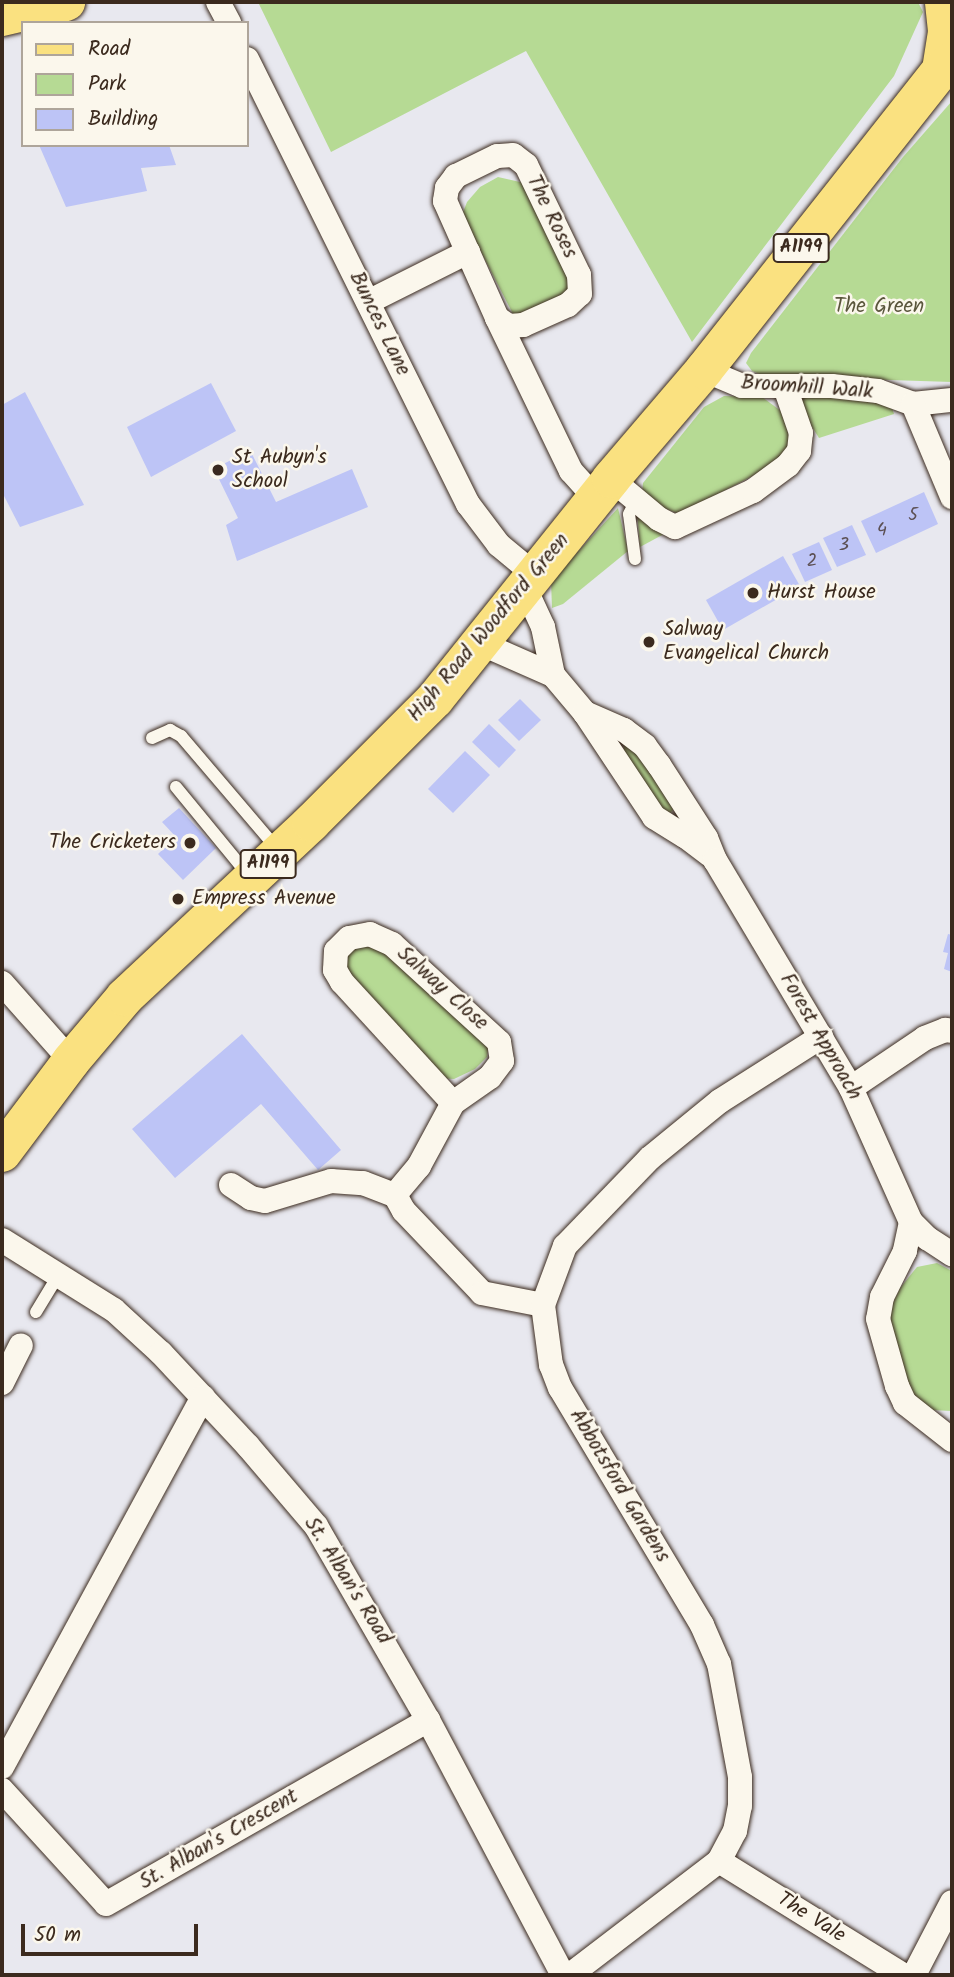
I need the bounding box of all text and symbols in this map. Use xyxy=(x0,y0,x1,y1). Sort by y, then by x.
legend xyxy=(21,21,248,147)
text: Road xyxy=(88,33,130,66)
text: Park xyxy=(88,68,126,101)
text: Building xyxy=(88,103,158,136)
street label: The Roses xyxy=(520,171,582,263)
road number: A1199 xyxy=(771,232,831,264)
street label: Bunces Lane xyxy=(343,268,415,380)
park label: The Green xyxy=(834,294,924,320)
street label: Broomhill Walk xyxy=(740,371,874,405)
place label: St Aubyn's School xyxy=(232,445,327,495)
marker: St Aubyn's School xyxy=(210,462,226,478)
house number: 5 xyxy=(908,505,918,527)
house number: 4 xyxy=(877,520,887,542)
street label: High Road Woodford Green xyxy=(403,529,575,727)
house number: 3 xyxy=(839,535,849,557)
house number: 2 xyxy=(807,551,817,573)
place label: Hurst House xyxy=(767,580,876,606)
marker: Hurst House xyxy=(745,585,761,601)
place label: Salway Evangelical Church xyxy=(663,617,829,667)
marker: Salway Evangelical Church xyxy=(641,634,657,650)
place label: The Cricketers xyxy=(49,830,176,856)
marker: The Cricketers xyxy=(182,835,198,851)
road number: A1199 xyxy=(238,848,298,880)
place label: Empress Avenue xyxy=(192,886,336,912)
marker: Empress Avenue xyxy=(170,891,186,907)
street label: Salway Close xyxy=(391,941,493,1037)
street label: Forest Approach xyxy=(774,969,866,1105)
street label: Abbotsford Gardens xyxy=(563,1405,675,1567)
street label: St. Alban's Road xyxy=(298,1513,396,1649)
street label: St. Alban's Crescent xyxy=(135,1784,303,1896)
street label: The Vale xyxy=(772,1887,850,1949)
scale bar xyxy=(24,1910,201,1954)
text: 50 m xyxy=(34,1919,81,1952)

